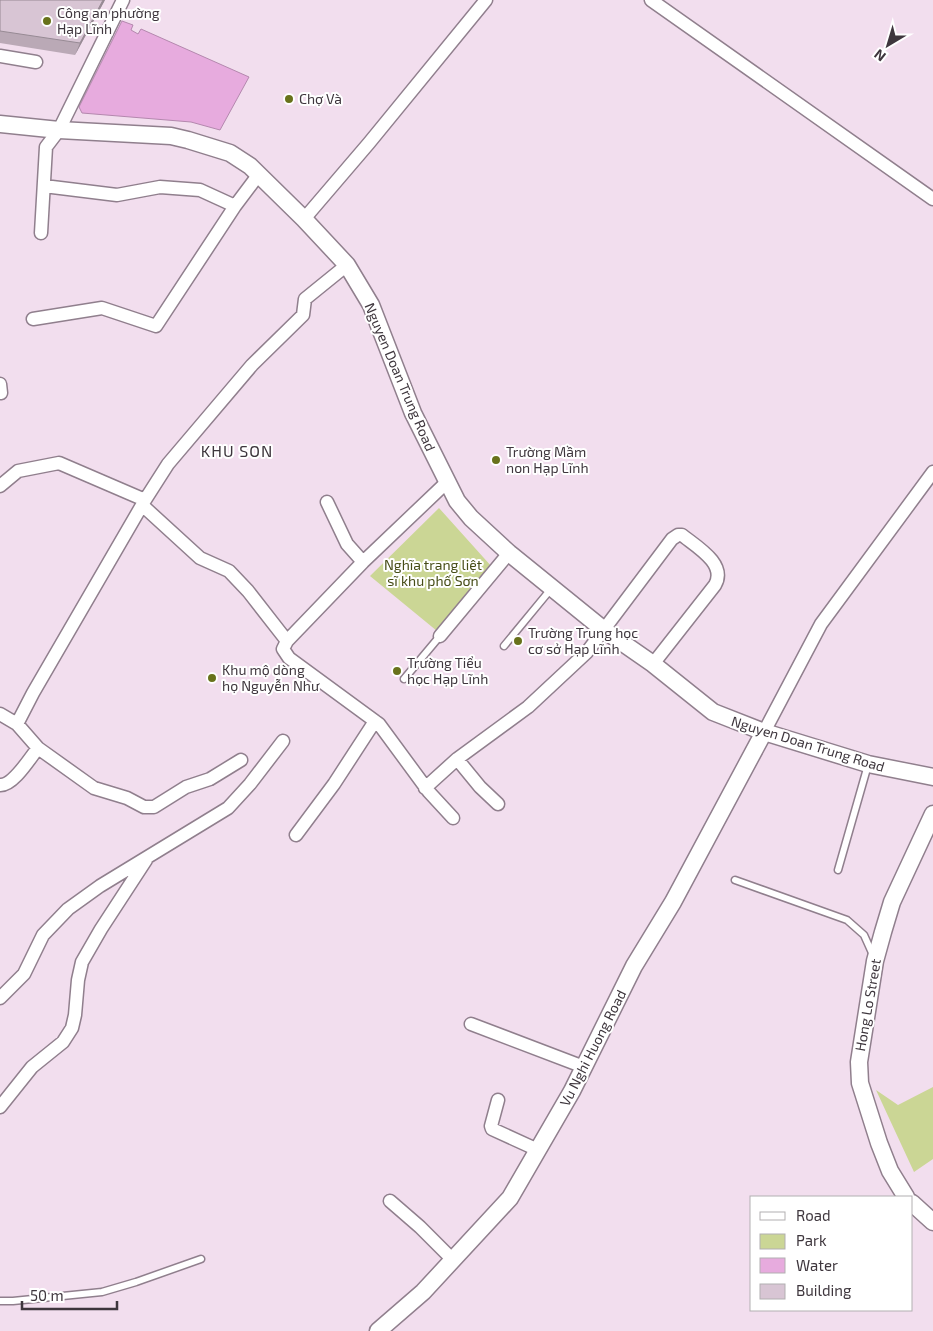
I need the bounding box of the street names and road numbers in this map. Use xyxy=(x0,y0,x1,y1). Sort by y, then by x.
street label: Nguyen Doan Trung Road xyxy=(361,300,439,453)
street label: Nguyen Doan Trung Road xyxy=(729,712,887,775)
street label: Hong Lo Street xyxy=(851,957,884,1052)
street label: Vu Nghi Huong Road xyxy=(556,987,629,1109)

